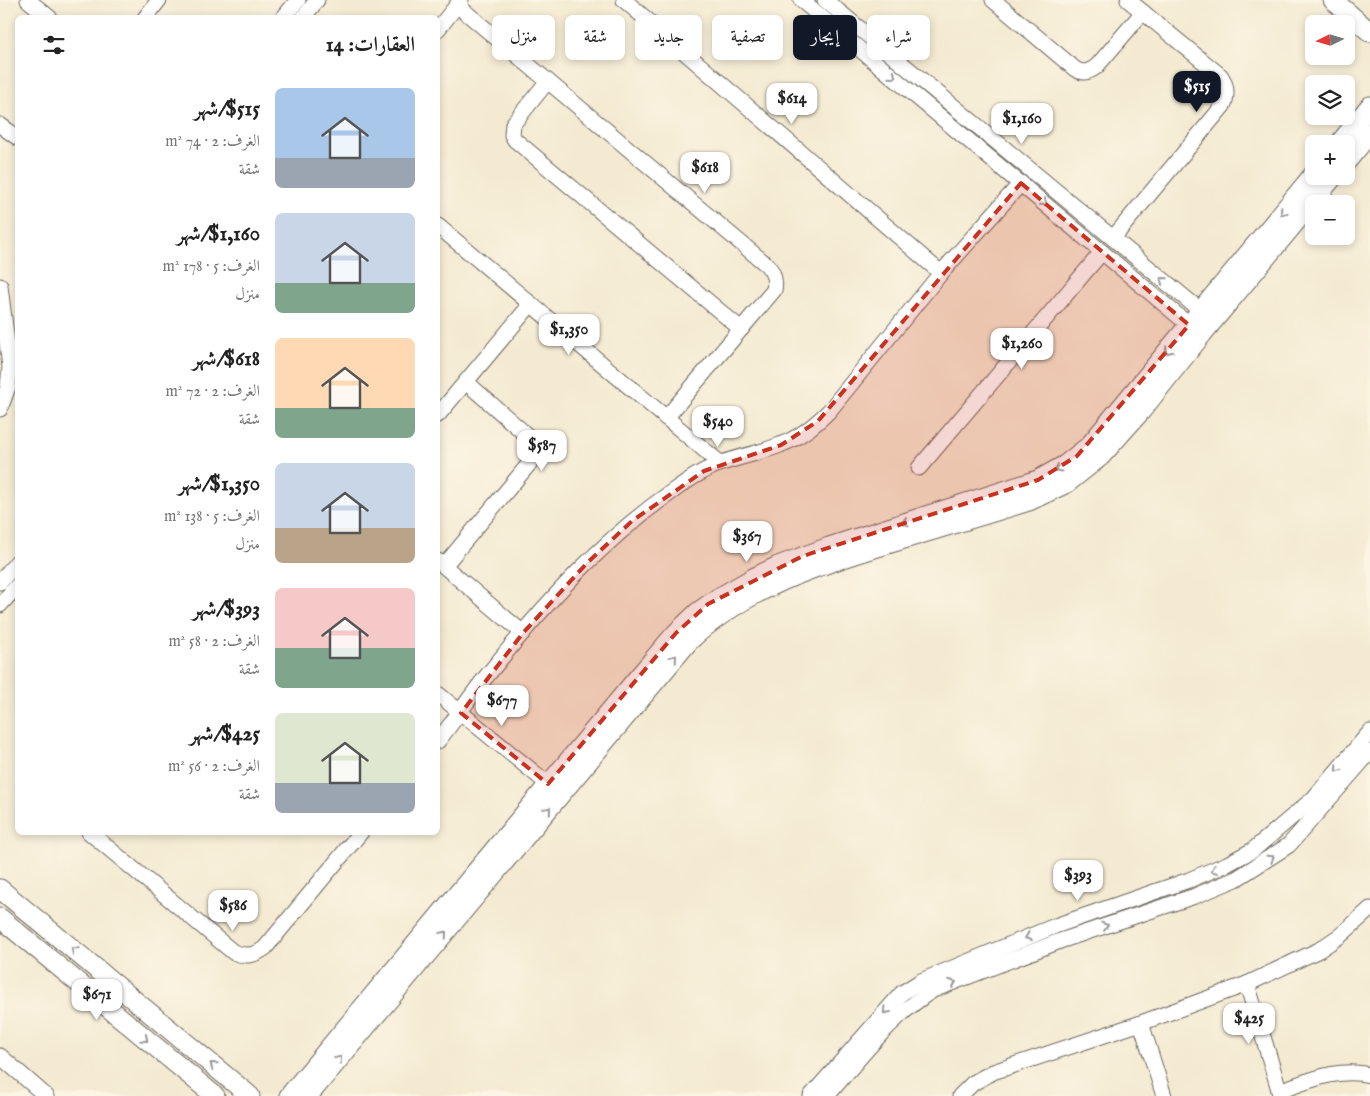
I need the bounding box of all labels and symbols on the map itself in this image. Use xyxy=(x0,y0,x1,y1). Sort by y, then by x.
north arrow xyxy=(1305,15,1355,65)
one-way arrow xyxy=(887,70,896,79)
pin: $515 xyxy=(1167,70,1227,113)
pin: $614 xyxy=(762,82,822,125)
pin: $1,160 xyxy=(981,102,1063,145)
pin: $618 xyxy=(675,152,735,194)
one-way arrow xyxy=(1038,197,1047,205)
one-way arrow xyxy=(1280,206,1288,215)
one-way arrow xyxy=(1160,277,1169,286)
pin: $1,350 xyxy=(528,314,610,356)
pin: $1,260 xyxy=(981,328,1063,370)
one-way arrow xyxy=(1166,345,1174,354)
pin: $540 xyxy=(688,406,748,448)
pin: $587 xyxy=(512,430,572,472)
one-way arrow xyxy=(1055,463,1064,473)
one-way arrow xyxy=(901,516,910,526)
pin: $367 xyxy=(717,520,777,563)
one-way arrow xyxy=(669,654,678,663)
pin: $677 xyxy=(472,684,532,727)
one-way arrow xyxy=(1335,763,1344,772)
one-way arrow xyxy=(543,806,552,815)
one-way arrow xyxy=(1265,855,1274,864)
pin: $393 xyxy=(1048,860,1108,902)
one-way arrow xyxy=(1210,864,1219,874)
pin: $586 xyxy=(203,890,263,932)
one-way arrow xyxy=(1100,922,1109,932)
one-way arrow xyxy=(438,931,447,940)
one-way arrow xyxy=(1024,931,1033,941)
one-way arrow xyxy=(70,947,79,956)
pin: $671 xyxy=(67,978,127,1021)
one-way arrow xyxy=(948,979,956,989)
pin: $425 xyxy=(1219,1002,1279,1045)
one-way arrow xyxy=(883,1005,892,1014)
one-way arrow xyxy=(139,1033,148,1042)
one-way arrow xyxy=(334,1055,343,1064)
one-way arrow xyxy=(209,1062,218,1071)

